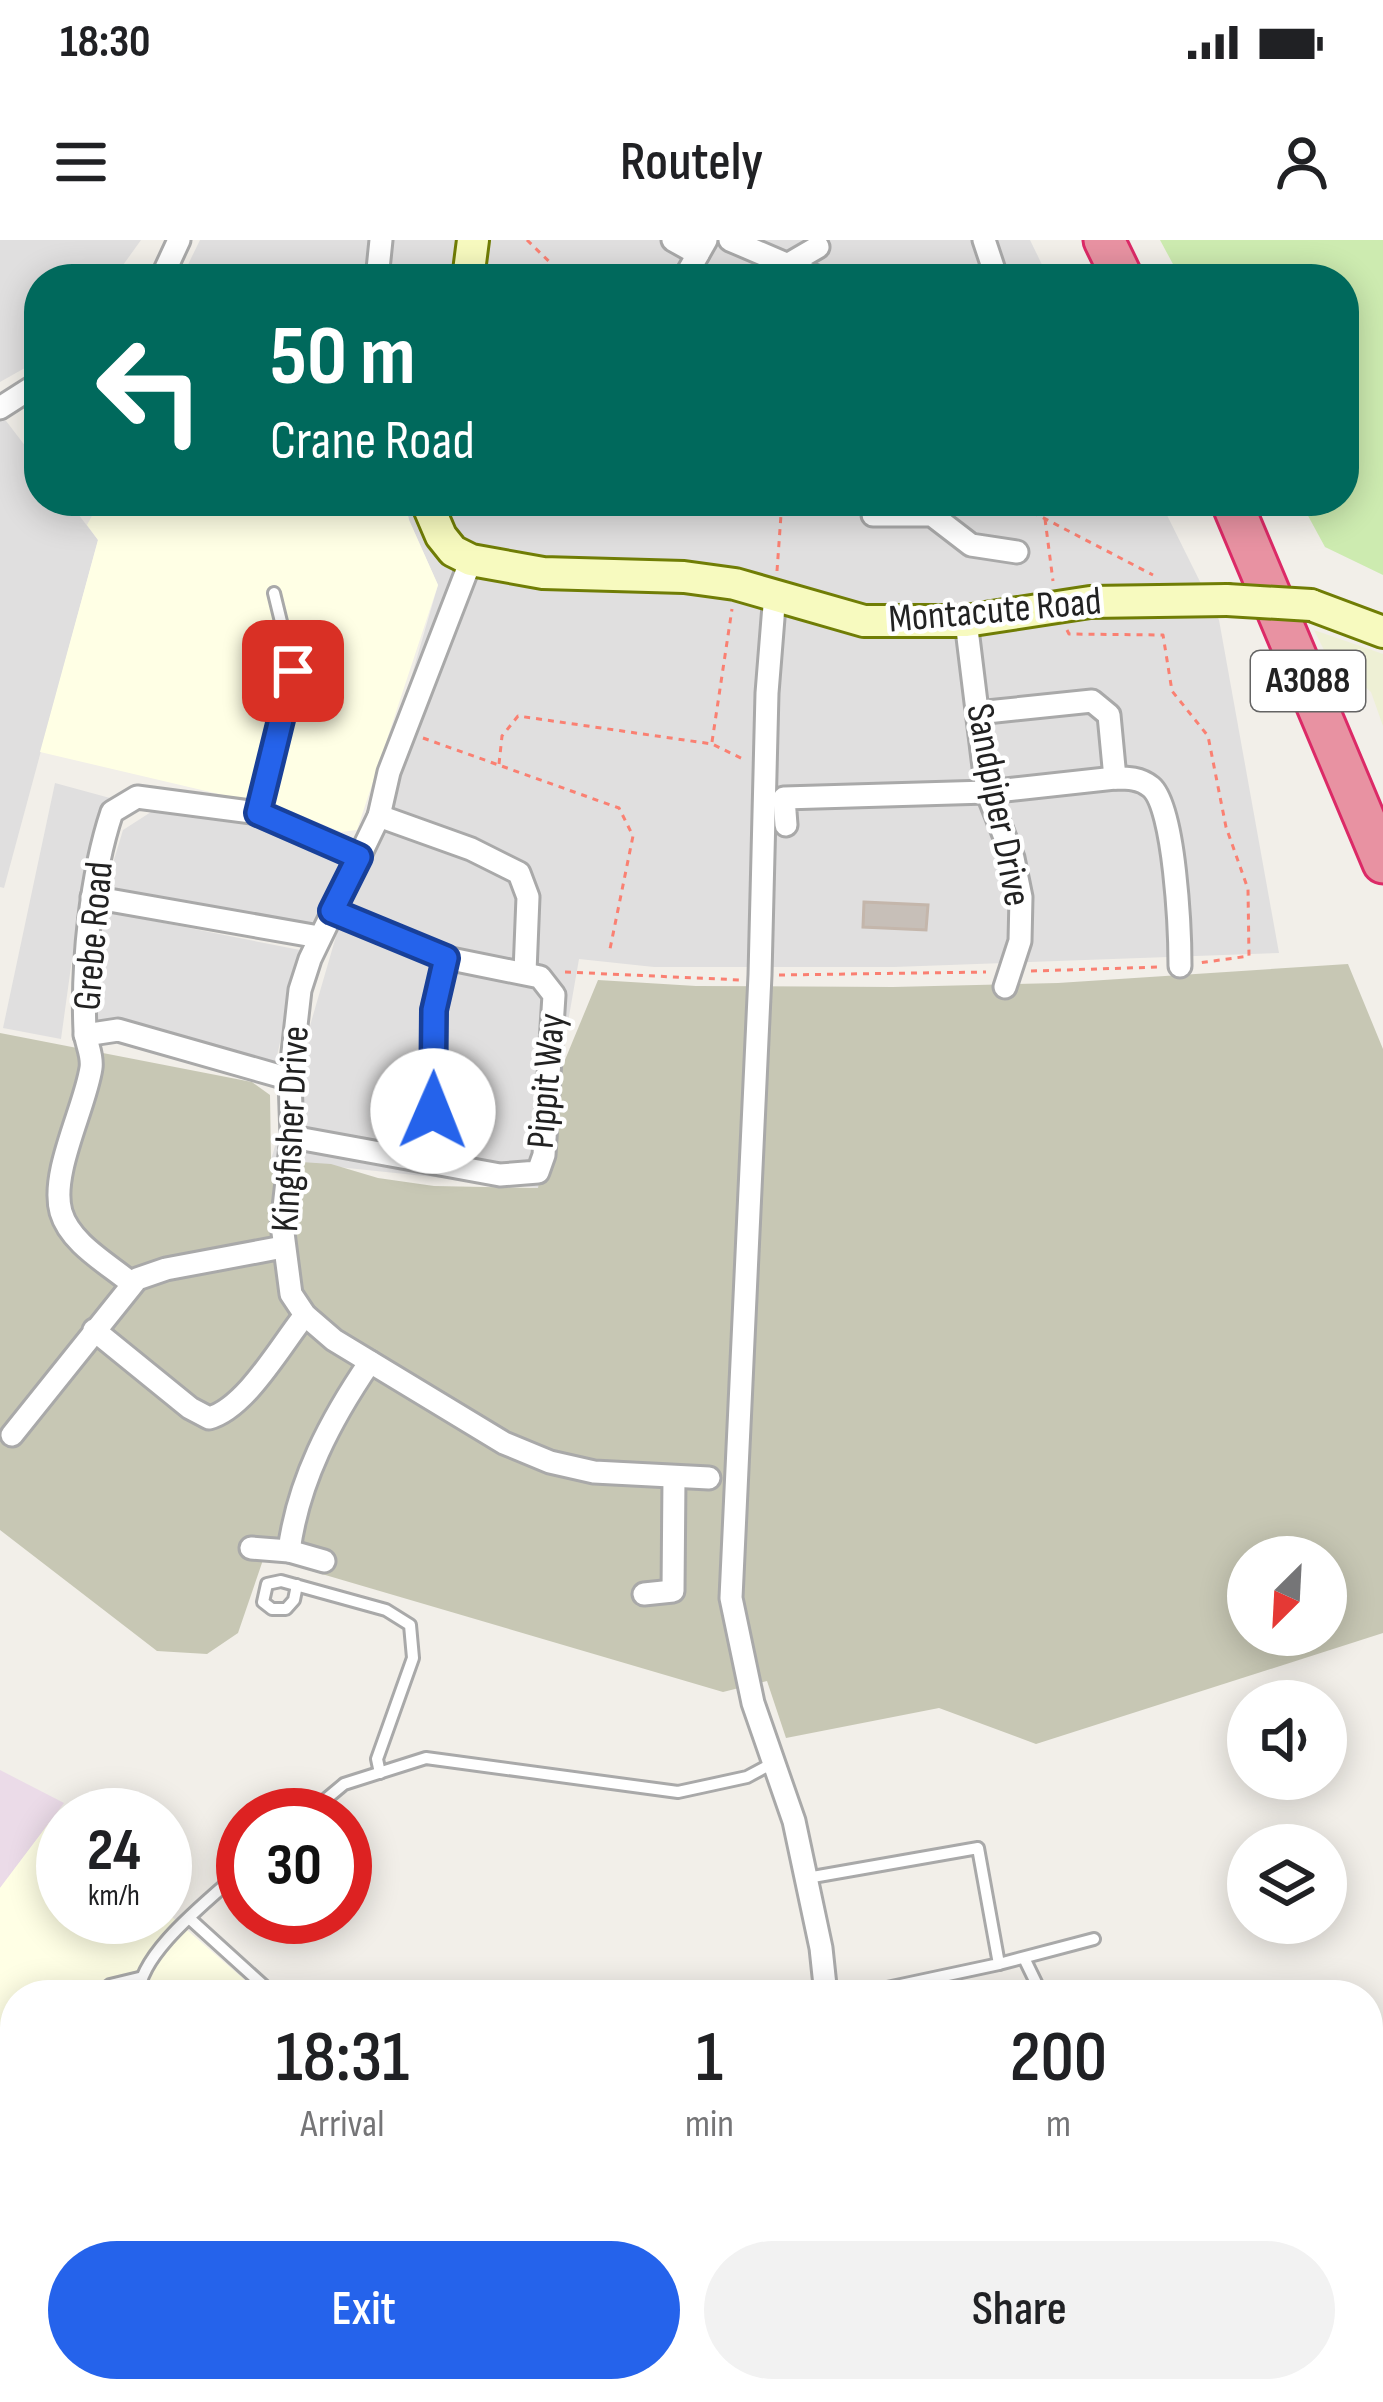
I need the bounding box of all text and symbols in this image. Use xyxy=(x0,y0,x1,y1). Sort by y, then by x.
text: 18:30 xyxy=(60,15,151,70)
icon: menu xyxy=(48,129,114,195)
icon: person xyxy=(1269,129,1335,195)
text: Routely xyxy=(620,130,763,195)
text: 50 m xyxy=(270,307,416,408)
icon: left xyxy=(72,312,228,468)
text: Crane Road xyxy=(270,409,475,474)
street label: Montacute Road xyxy=(887,578,1103,644)
pin xyxy=(242,620,344,722)
icon: arrive xyxy=(260,638,326,704)
road number: A3088 xyxy=(1251,651,1365,711)
street label: Sandpiper Drive xyxy=(955,700,1041,910)
street label: Grebe Road xyxy=(64,860,124,1012)
street label: Pippit Way xyxy=(518,1011,576,1151)
street label: Kingfisher Drive xyxy=(262,1025,320,1233)
position arrow xyxy=(370,1048,496,1174)
north arrow xyxy=(1227,1536,1347,1656)
map controls xyxy=(1227,1536,1347,1944)
button: sound xyxy=(1227,1680,1347,1800)
speed limit sign: 30 xyxy=(216,1788,372,1944)
text: 24 xyxy=(87,1815,141,1887)
button: layers xyxy=(1227,1824,1347,1944)
text: km/h xyxy=(88,1878,140,1914)
text: 18:31 xyxy=(276,2015,409,2102)
text: 1 xyxy=(696,2015,723,2102)
text: 200 xyxy=(1010,2015,1107,2102)
text: Arrival xyxy=(301,2101,384,2148)
text: min xyxy=(685,2101,734,2148)
text: m xyxy=(1046,2101,1071,2148)
button: Exit xyxy=(48,2241,680,2379)
button: Share xyxy=(704,2241,1335,2379)

